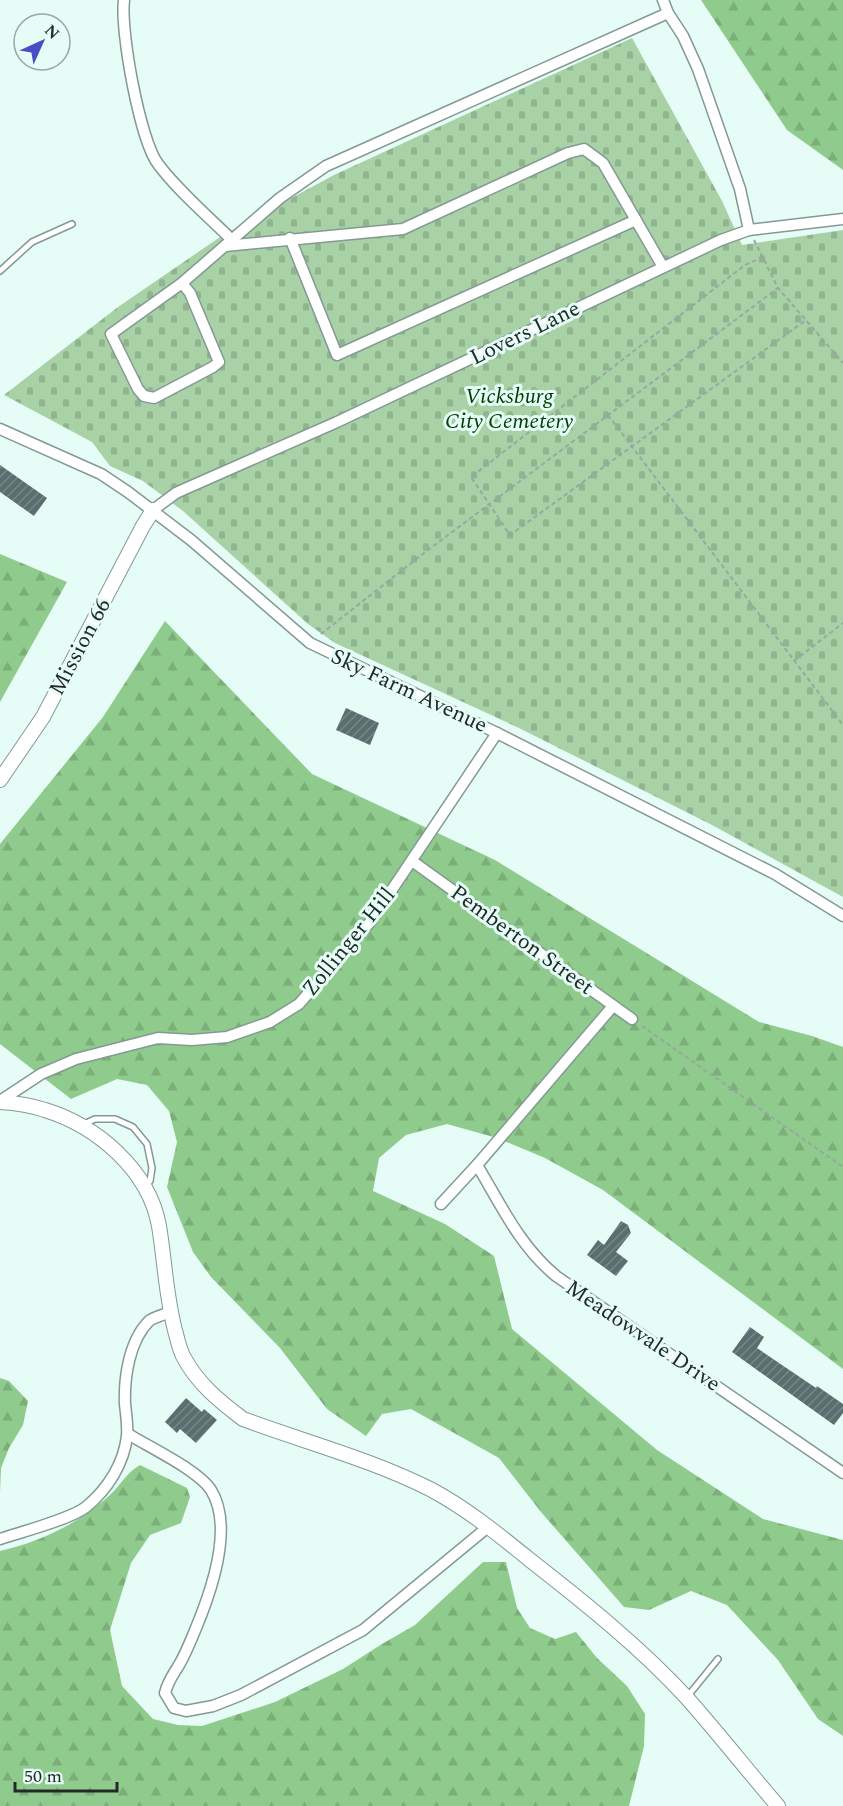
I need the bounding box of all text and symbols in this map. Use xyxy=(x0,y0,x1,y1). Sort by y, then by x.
north arrow xyxy=(12,12,72,72)
text: N xyxy=(39,19,65,45)
street label: Lovers Lane xyxy=(464,292,586,374)
park label: Vicksburg City Cemetery xyxy=(445,380,573,438)
street label: Mission 66 xyxy=(41,593,119,701)
street label: Sky Farm Avenue xyxy=(325,640,493,742)
street label: Pemberton Street xyxy=(443,877,601,1004)
street label: Zollinger Hill xyxy=(294,880,404,1004)
street label: Meadowvale Drive xyxy=(559,1272,727,1400)
scale bar xyxy=(15,1755,117,1793)
text: 50 m xyxy=(24,1763,62,1790)

